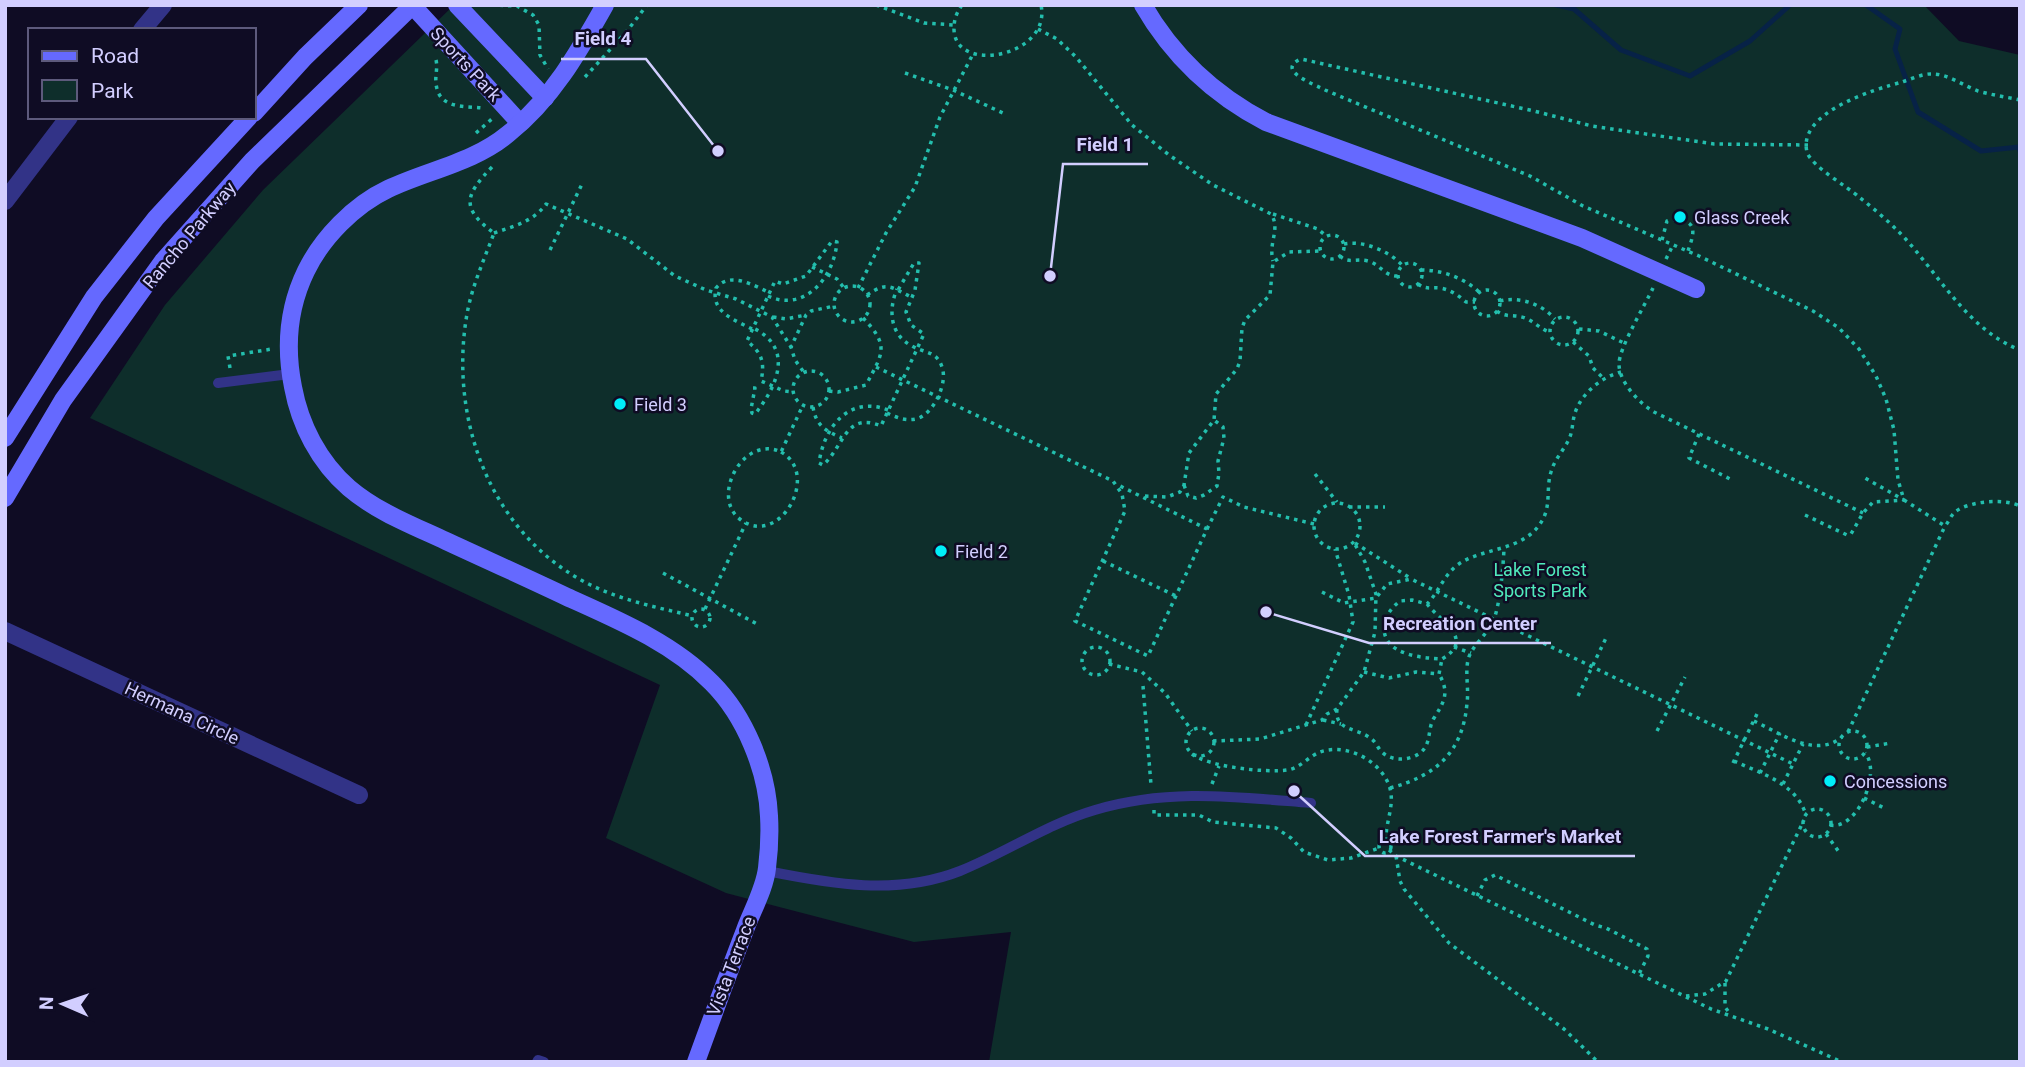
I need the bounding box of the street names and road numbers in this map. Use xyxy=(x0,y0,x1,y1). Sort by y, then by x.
street label: Sports Park xyxy=(426,23,506,106)
street label: Rancho Parkway xyxy=(138,177,240,293)
street label: Hermana Circle xyxy=(122,677,242,749)
street label: Vista Terrace xyxy=(702,913,760,1019)

